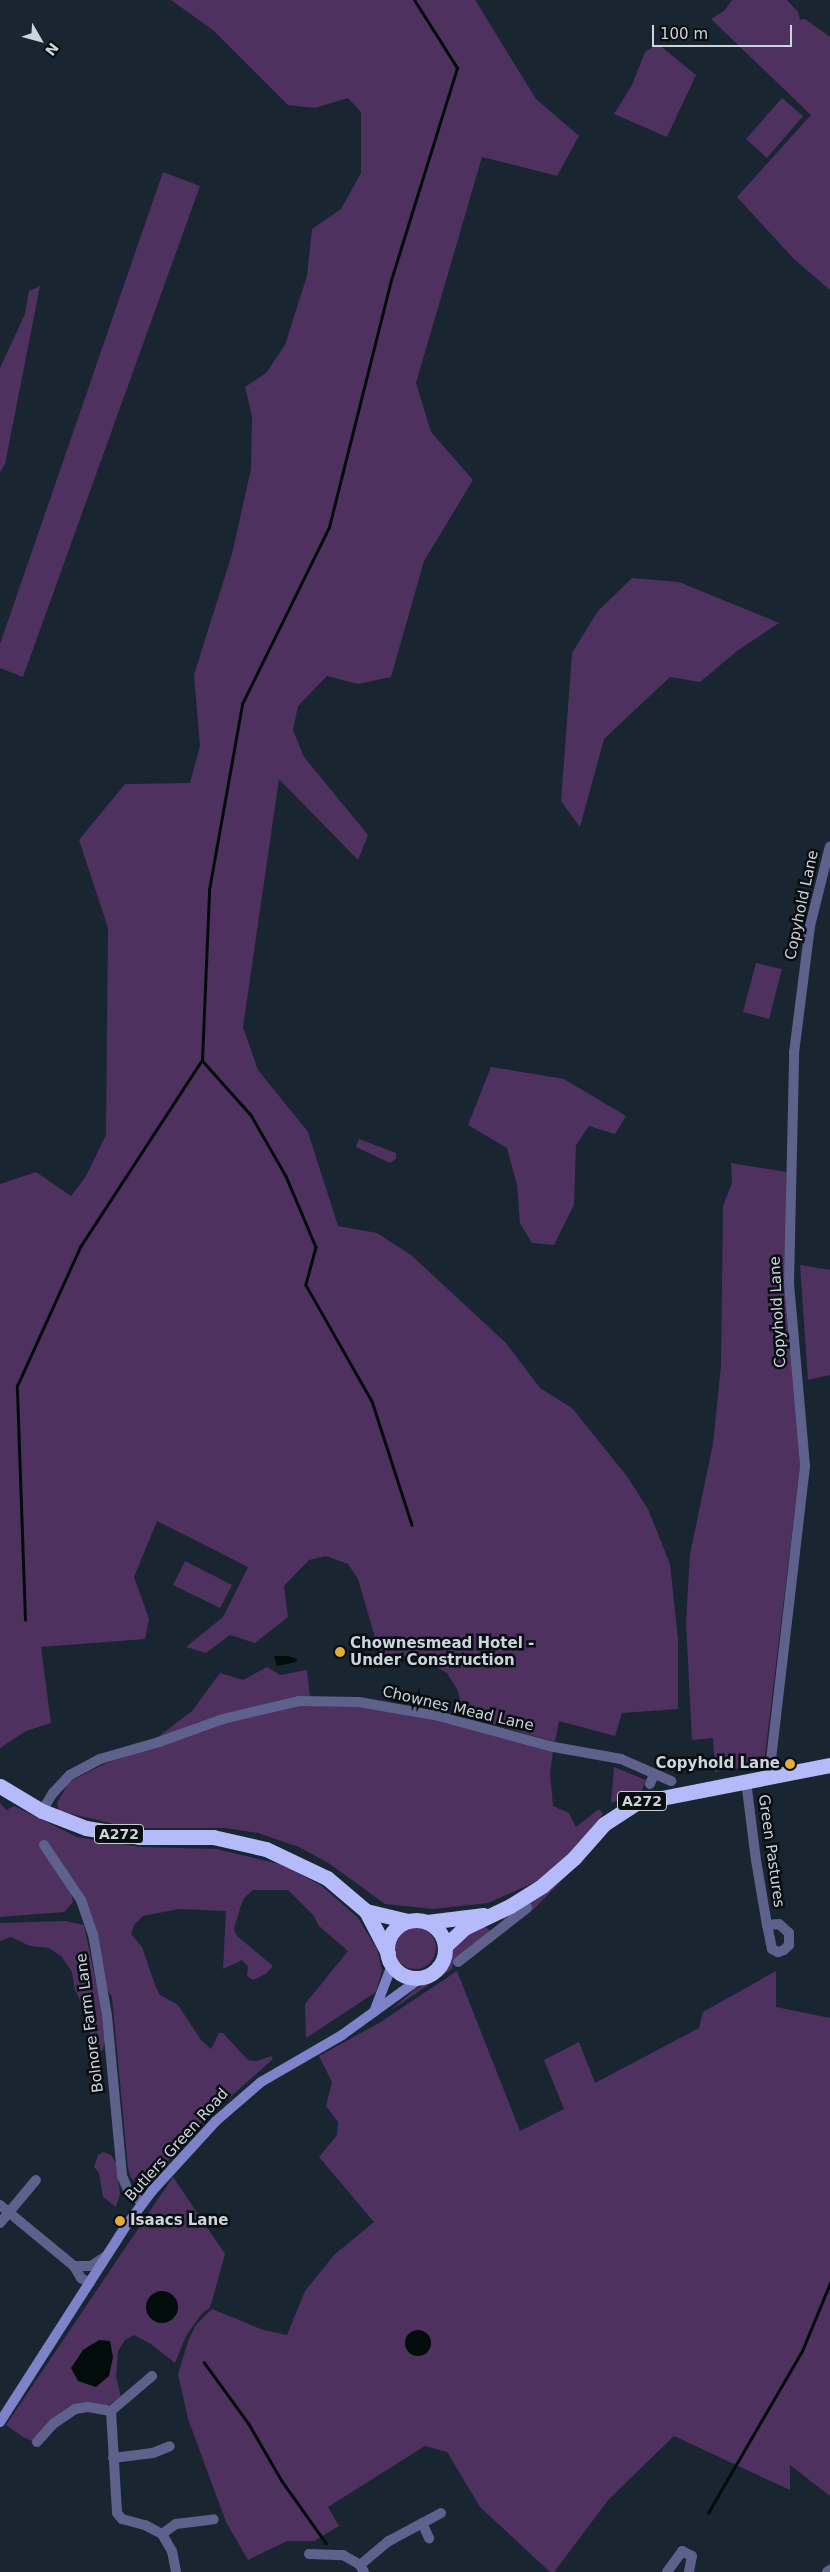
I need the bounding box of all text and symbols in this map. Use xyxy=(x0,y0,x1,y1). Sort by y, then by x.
north arrow xyxy=(15,15,65,65)
scale bar xyxy=(655,15,795,47)
text: 100 m xyxy=(660,25,708,43)
text: N xyxy=(42,40,62,59)
street label: Copyhold Lane xyxy=(782,849,822,961)
street label: Copyhold Lane xyxy=(766,1256,790,1368)
place label: Chownesmead Hotel - Under Construction xyxy=(350,1634,534,1669)
marker: Chownesmead Hotel - Under Construction xyxy=(334,1646,346,1658)
street label: Chownes Mead Lane xyxy=(381,1683,535,1735)
place label: Copyhold Lane xyxy=(656,1755,780,1773)
marker: Copyhold Lane xyxy=(784,1758,796,1770)
road number: A272 xyxy=(616,1790,668,1812)
street label: Green Pastures xyxy=(754,1793,788,1909)
road number: A272 xyxy=(93,1822,145,1846)
street label: Bolnore Farm Lane xyxy=(73,1952,107,2094)
street label: Butlers Green Road xyxy=(122,2085,232,2205)
place label: Isaacs Lane xyxy=(130,2212,228,2230)
marker: Isaacs Lane xyxy=(114,2215,126,2227)

